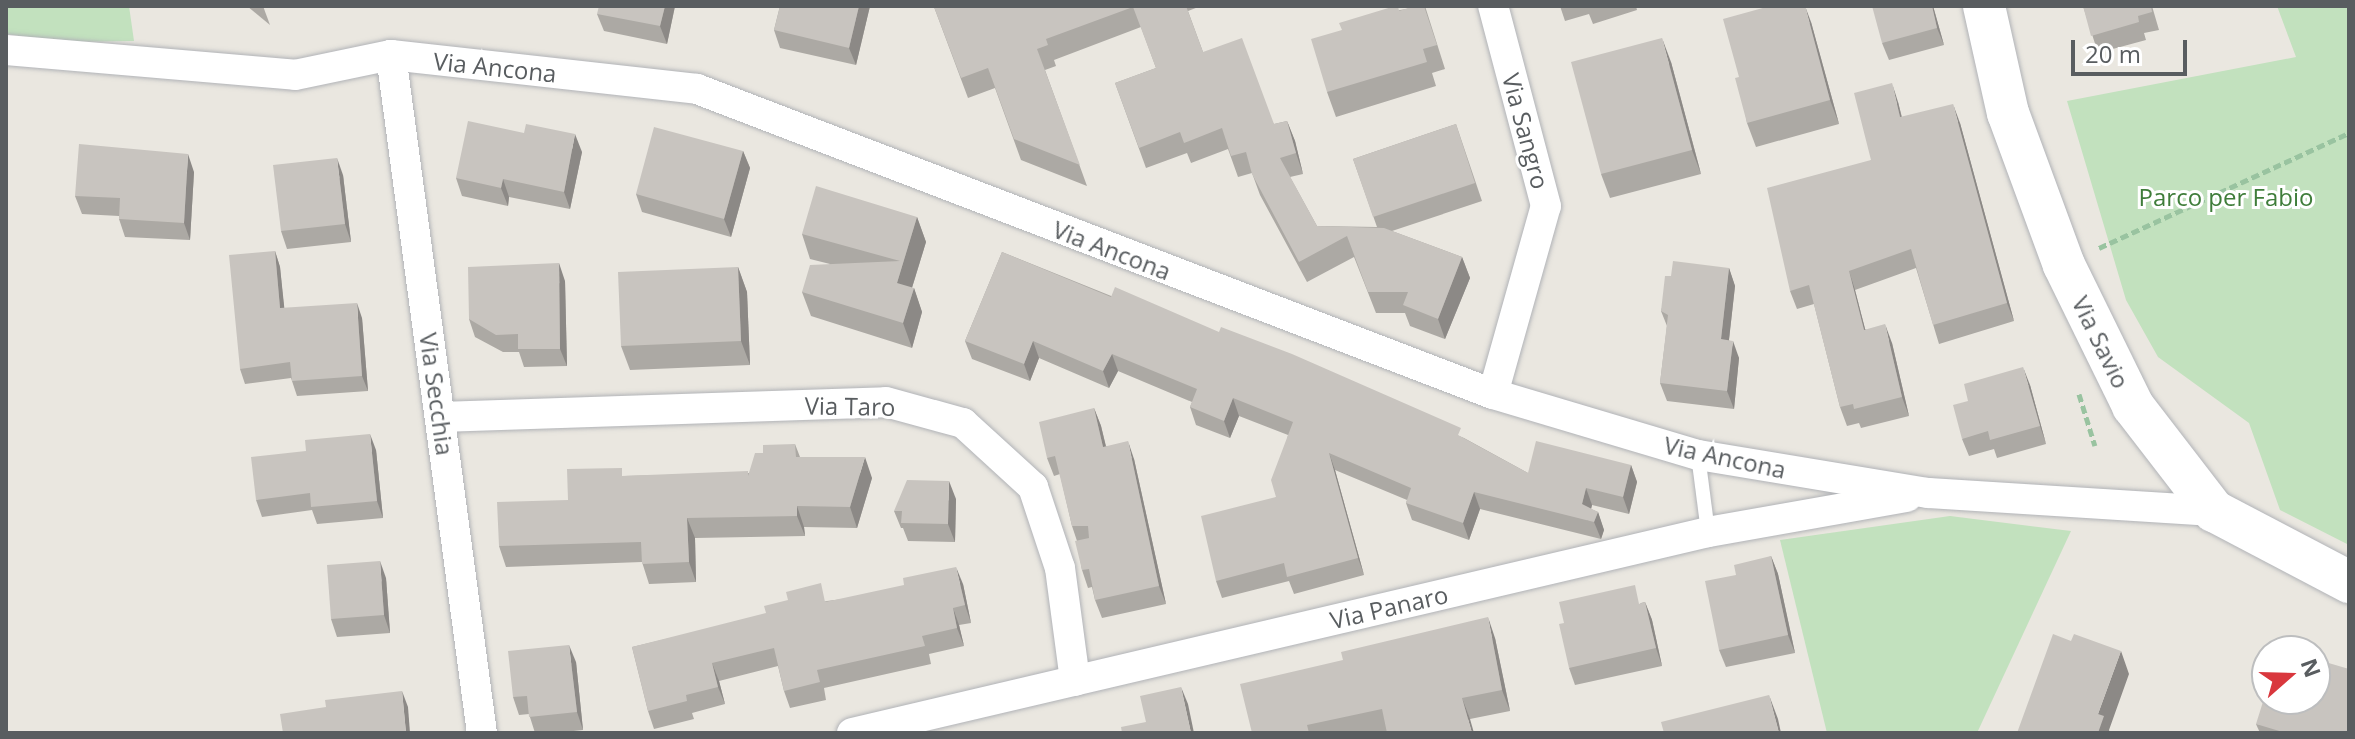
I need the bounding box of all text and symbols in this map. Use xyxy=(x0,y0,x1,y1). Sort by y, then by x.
scale bar xyxy=(2075,24,2191,74)
text: 20 m xyxy=(2085,37,2141,70)
street label: Via Ancona xyxy=(432,46,558,88)
street label: Via Sangro xyxy=(1497,70,1555,192)
park label: Parco per Fabio xyxy=(2139,183,2313,211)
street label: Via Ancona xyxy=(1049,214,1175,286)
street label: Via Savio xyxy=(2066,291,2136,393)
street label: Via Secchia xyxy=(414,331,460,457)
street label: Via Taro xyxy=(804,391,896,421)
street label: Via Ancona xyxy=(1661,430,1789,484)
street label: Via Panaro xyxy=(1327,579,1451,635)
north arrow xyxy=(2251,635,2331,715)
text: N xyxy=(2295,654,2329,681)

